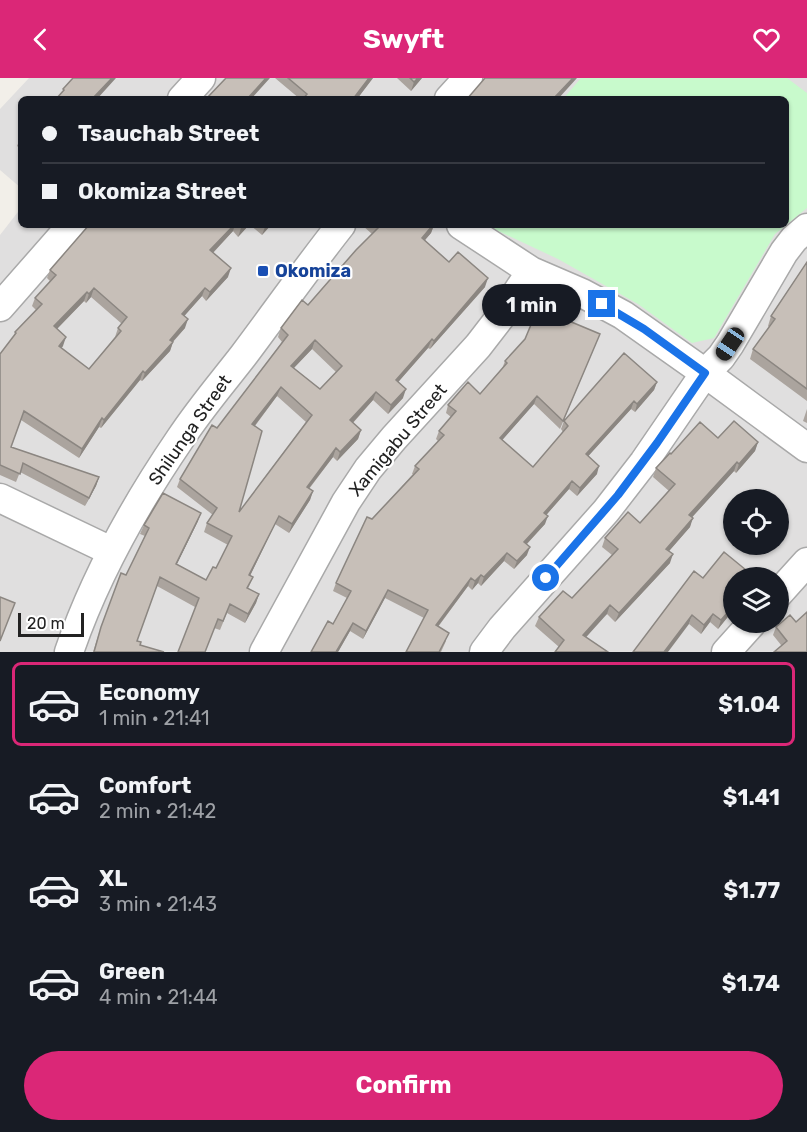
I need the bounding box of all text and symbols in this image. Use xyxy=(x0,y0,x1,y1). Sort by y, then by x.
icon: back xyxy=(24,23,57,56)
text: Swyft xyxy=(363,23,444,55)
icon: heart xyxy=(750,23,783,56)
text: Tsauchab Street xyxy=(78,120,259,147)
text: Okomiza Street xyxy=(78,178,247,205)
place label: Okomiza xyxy=(275,260,351,282)
marker: Okomiza xyxy=(256,264,270,278)
callout: 1 min xyxy=(482,283,581,325)
route end xyxy=(588,290,615,317)
text: 1 min xyxy=(506,293,557,317)
car xyxy=(712,324,748,364)
street label: Shilunga Street xyxy=(144,371,236,489)
street label: Xamigabu Street xyxy=(344,379,452,501)
map controls xyxy=(723,489,789,633)
button: locate xyxy=(723,489,789,555)
route start xyxy=(532,564,559,591)
button: layers xyxy=(723,567,789,633)
scale bar xyxy=(18,610,84,638)
text: 20 m xyxy=(27,614,65,633)
icon: car xyxy=(27,677,81,731)
text: Economy xyxy=(99,679,200,706)
text: $1.04 xyxy=(718,691,780,718)
text: 1 min · 21:41 xyxy=(99,706,210,730)
icon: car xyxy=(27,770,81,824)
text: Comfort xyxy=(99,772,191,799)
text: $1.41 xyxy=(723,784,780,811)
text: 2 min · 21:42 xyxy=(99,799,216,823)
icon: car xyxy=(27,863,81,917)
text: XL xyxy=(99,865,127,892)
text: $1.77 xyxy=(724,877,780,904)
text: 3 min · 21:43 xyxy=(99,892,217,916)
icon: car xyxy=(27,956,81,1010)
text: Green xyxy=(99,958,165,985)
text: $1.74 xyxy=(722,970,780,997)
text: 4 min · 21:44 xyxy=(99,985,218,1009)
button: Confirm xyxy=(24,1051,783,1120)

